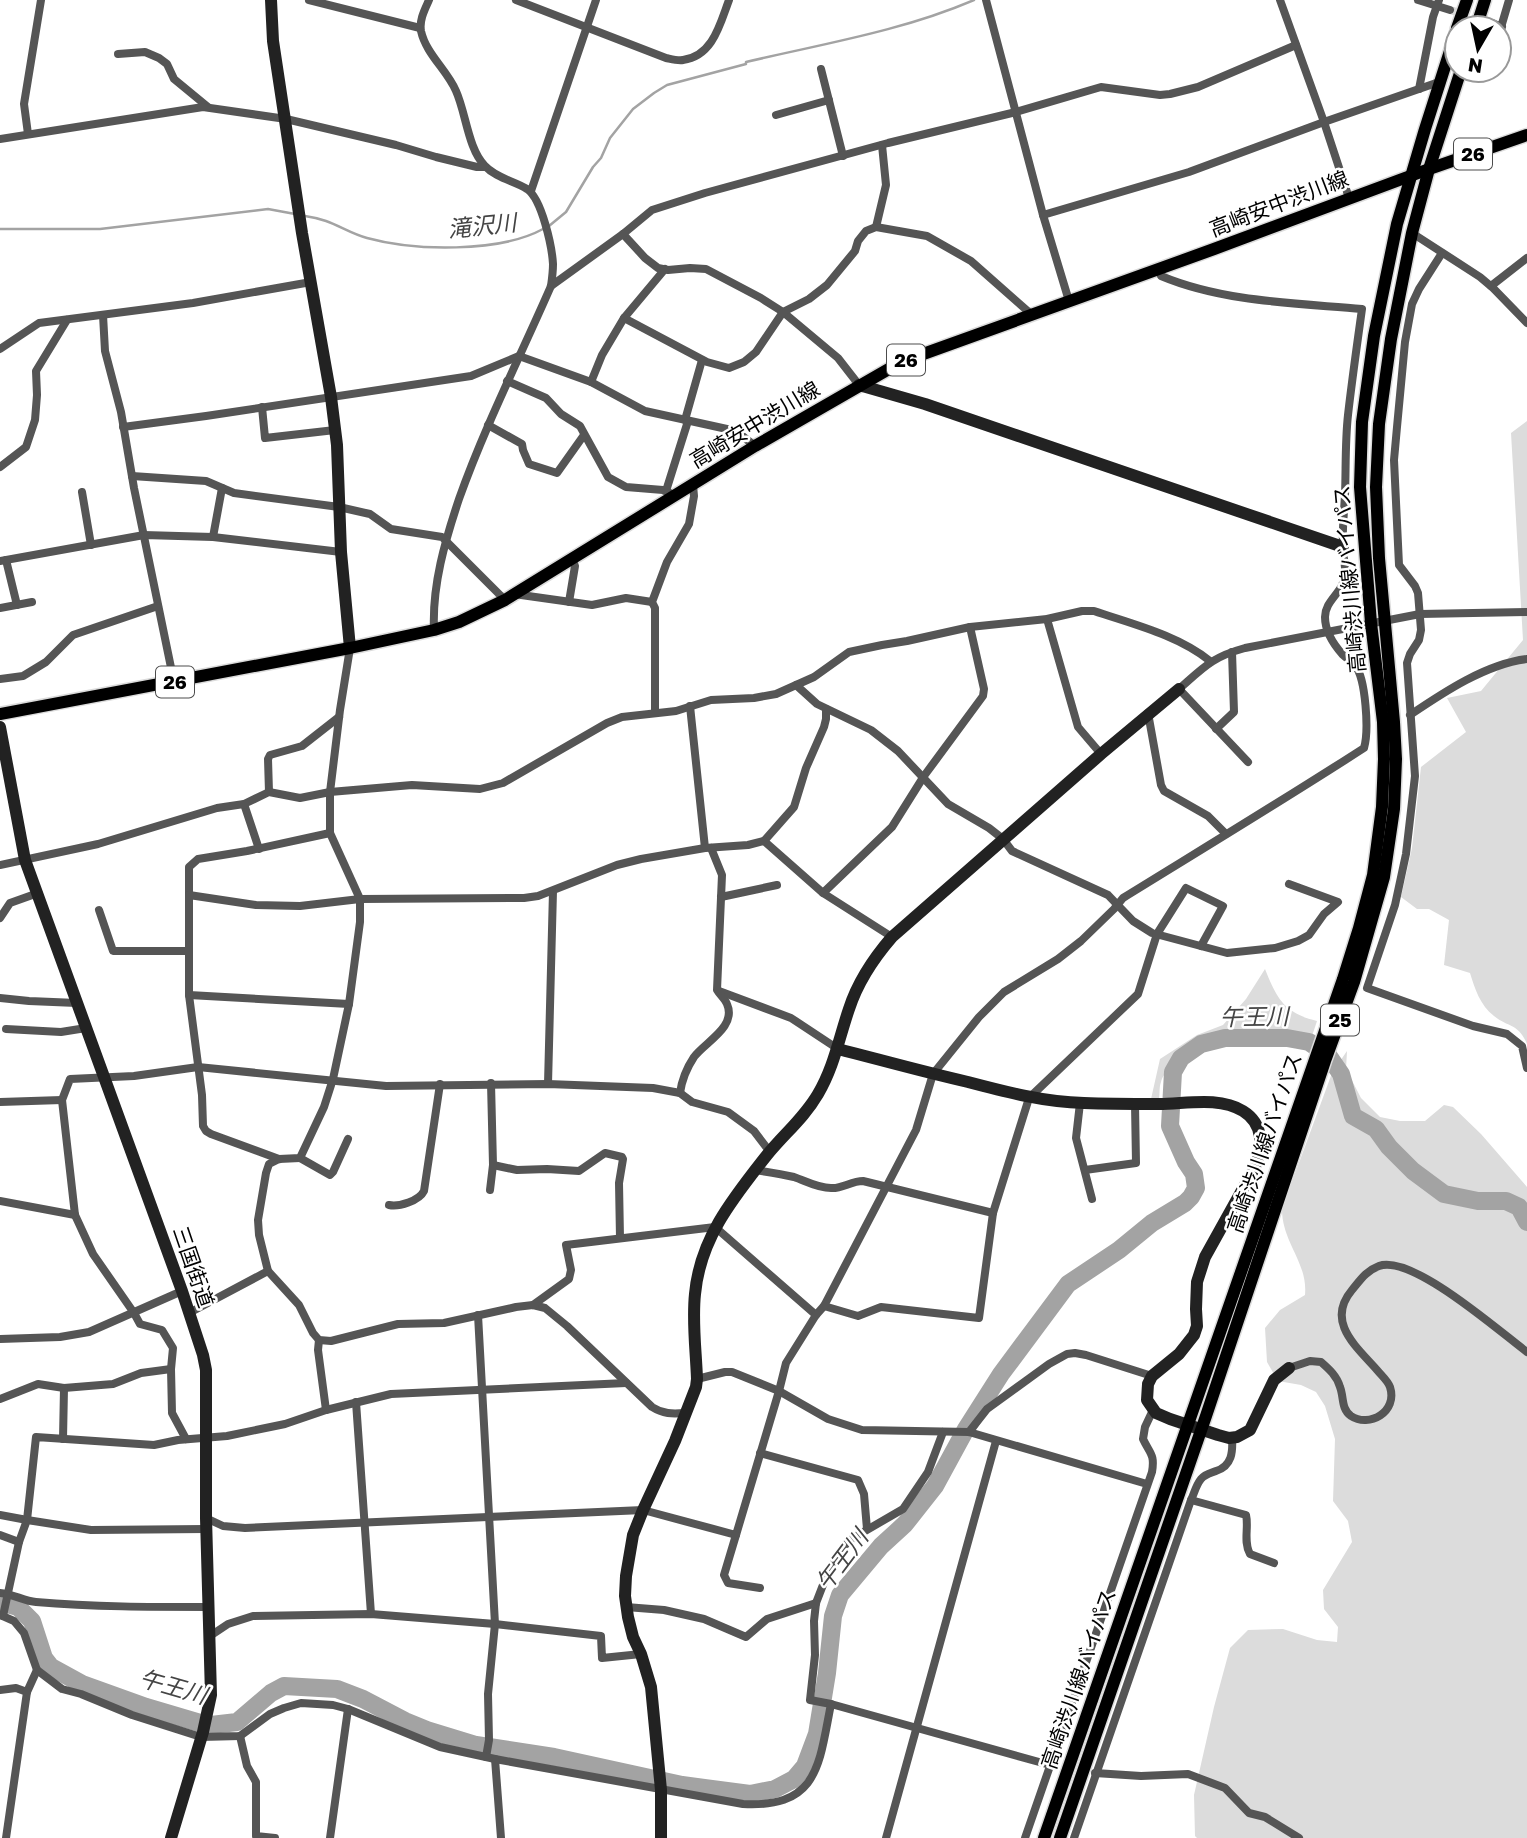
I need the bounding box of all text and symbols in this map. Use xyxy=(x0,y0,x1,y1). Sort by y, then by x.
north arrow xyxy=(1443,14,1513,84)
text: N xyxy=(1466,54,1484,79)
road number: 26 xyxy=(1454,138,1492,170)
street label: 高崎安中渋川線 xyxy=(1205,165,1352,242)
water label: 滝沢川 xyxy=(446,207,521,243)
road number: 26 xyxy=(887,344,925,376)
street label: 高崎安中渋川線 xyxy=(685,375,824,473)
street label: 高崎渋川線バイパス xyxy=(1328,484,1370,674)
road number: 26 xyxy=(156,666,194,698)
water label: 午王川 xyxy=(1219,1001,1292,1031)
road number: 25 xyxy=(1321,1004,1359,1036)
street label: 高崎渋川線バイパス xyxy=(1221,1049,1307,1236)
street label: 三国街道 xyxy=(168,1223,220,1311)
water label: 午王川 xyxy=(809,1521,875,1595)
street label: 高崎渋川線バイパス xyxy=(1035,1585,1121,1772)
water label: 午王川 xyxy=(136,1663,213,1710)

